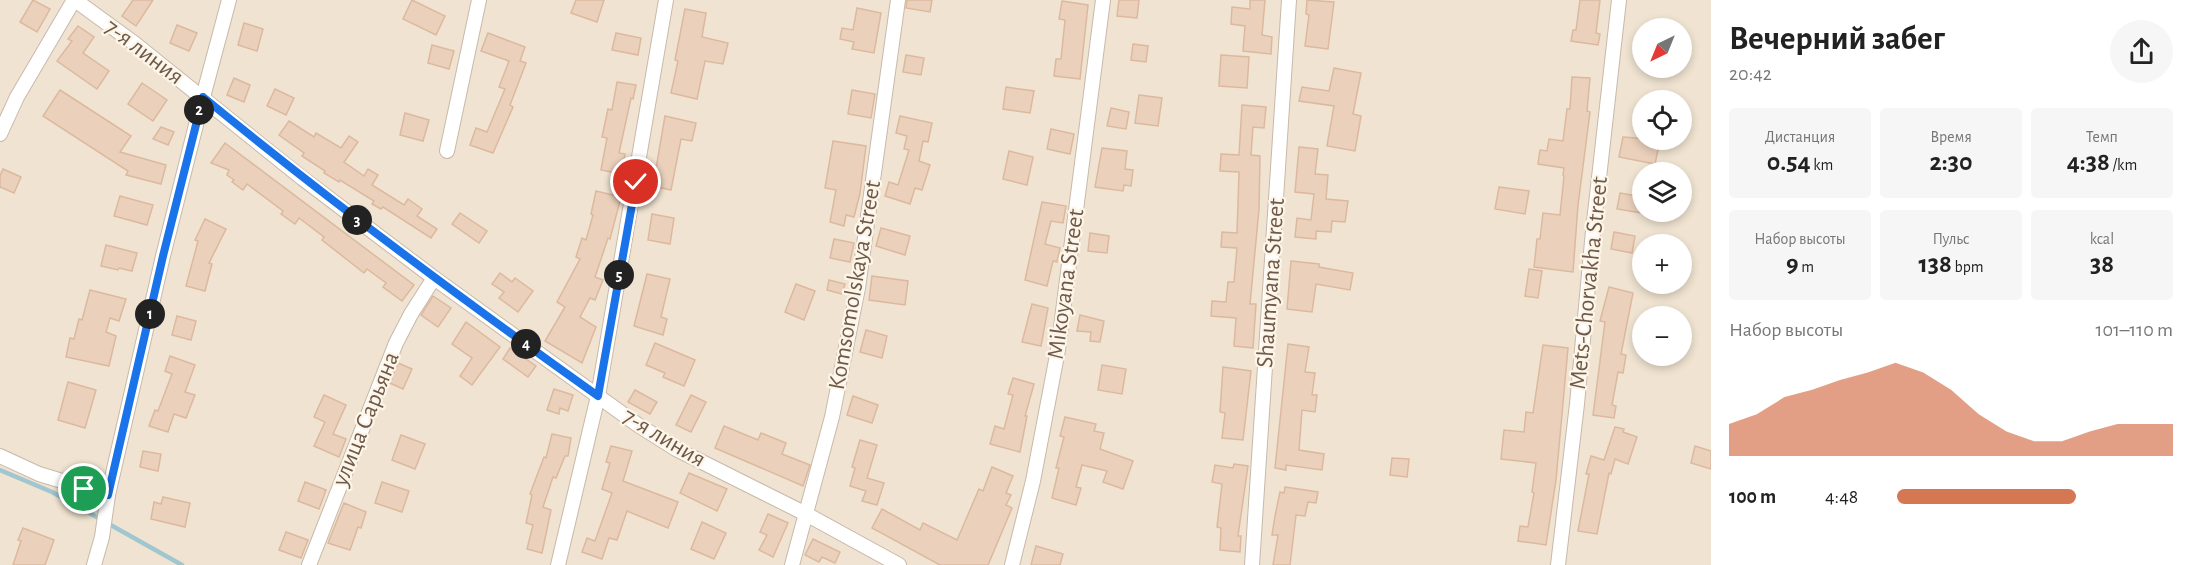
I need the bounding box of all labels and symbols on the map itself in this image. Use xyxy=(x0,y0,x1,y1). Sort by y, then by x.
street label: 7-я линия xyxy=(100,15,188,89)
north arrow xyxy=(1632,18,1692,78)
pin: 2 xyxy=(184,95,214,125)
pin xyxy=(610,156,661,207)
street label: Mets-Chorvakha Street xyxy=(1566,175,1612,391)
street label: Komsomolskaya Street xyxy=(825,178,885,392)
street label: Shaumyana Street xyxy=(1253,197,1289,369)
pin: 3 xyxy=(342,205,372,235)
street label: Mikoyana Street xyxy=(1044,207,1088,361)
pin: 5 xyxy=(604,260,634,290)
pin: 1 xyxy=(135,299,165,329)
pin: 4 xyxy=(511,329,541,359)
street label: улица Сарьяна xyxy=(328,349,404,490)
street label: 7-я линия xyxy=(618,404,710,472)
pin xyxy=(58,463,109,514)

